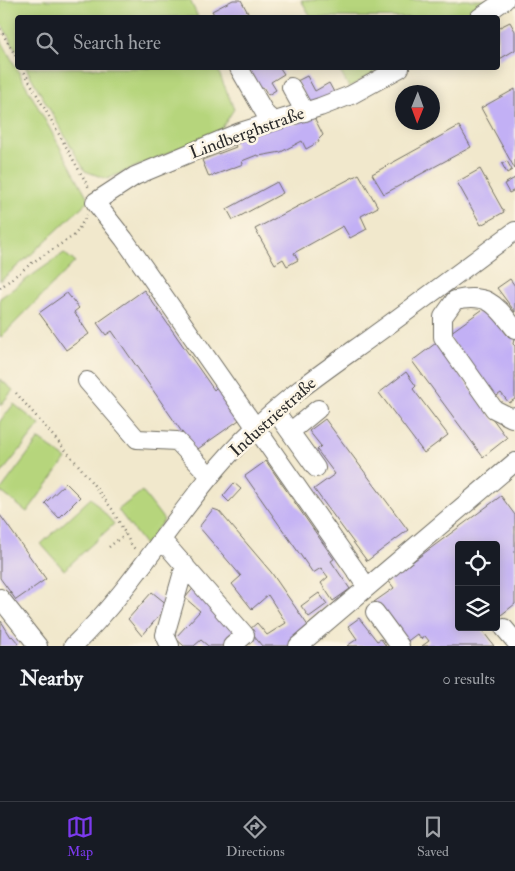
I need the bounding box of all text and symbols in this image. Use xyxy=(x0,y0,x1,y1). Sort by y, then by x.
search box xyxy=(15,15,500,70)
icon: search xyxy=(33,29,61,57)
text: Search here xyxy=(73,31,161,55)
north arrow xyxy=(395,85,440,130)
street label: Lindberghstraße xyxy=(186,101,308,164)
street label: Industriestraße xyxy=(225,372,322,462)
map controls xyxy=(455,541,500,631)
button: locate xyxy=(455,541,500,586)
button: layers xyxy=(455,586,500,631)
text: Nearby xyxy=(20,665,83,692)
text: 0 results xyxy=(442,669,495,689)
tab: Map xyxy=(66,813,94,860)
tab: Directions xyxy=(226,813,285,860)
tab: Saved xyxy=(417,813,449,860)

